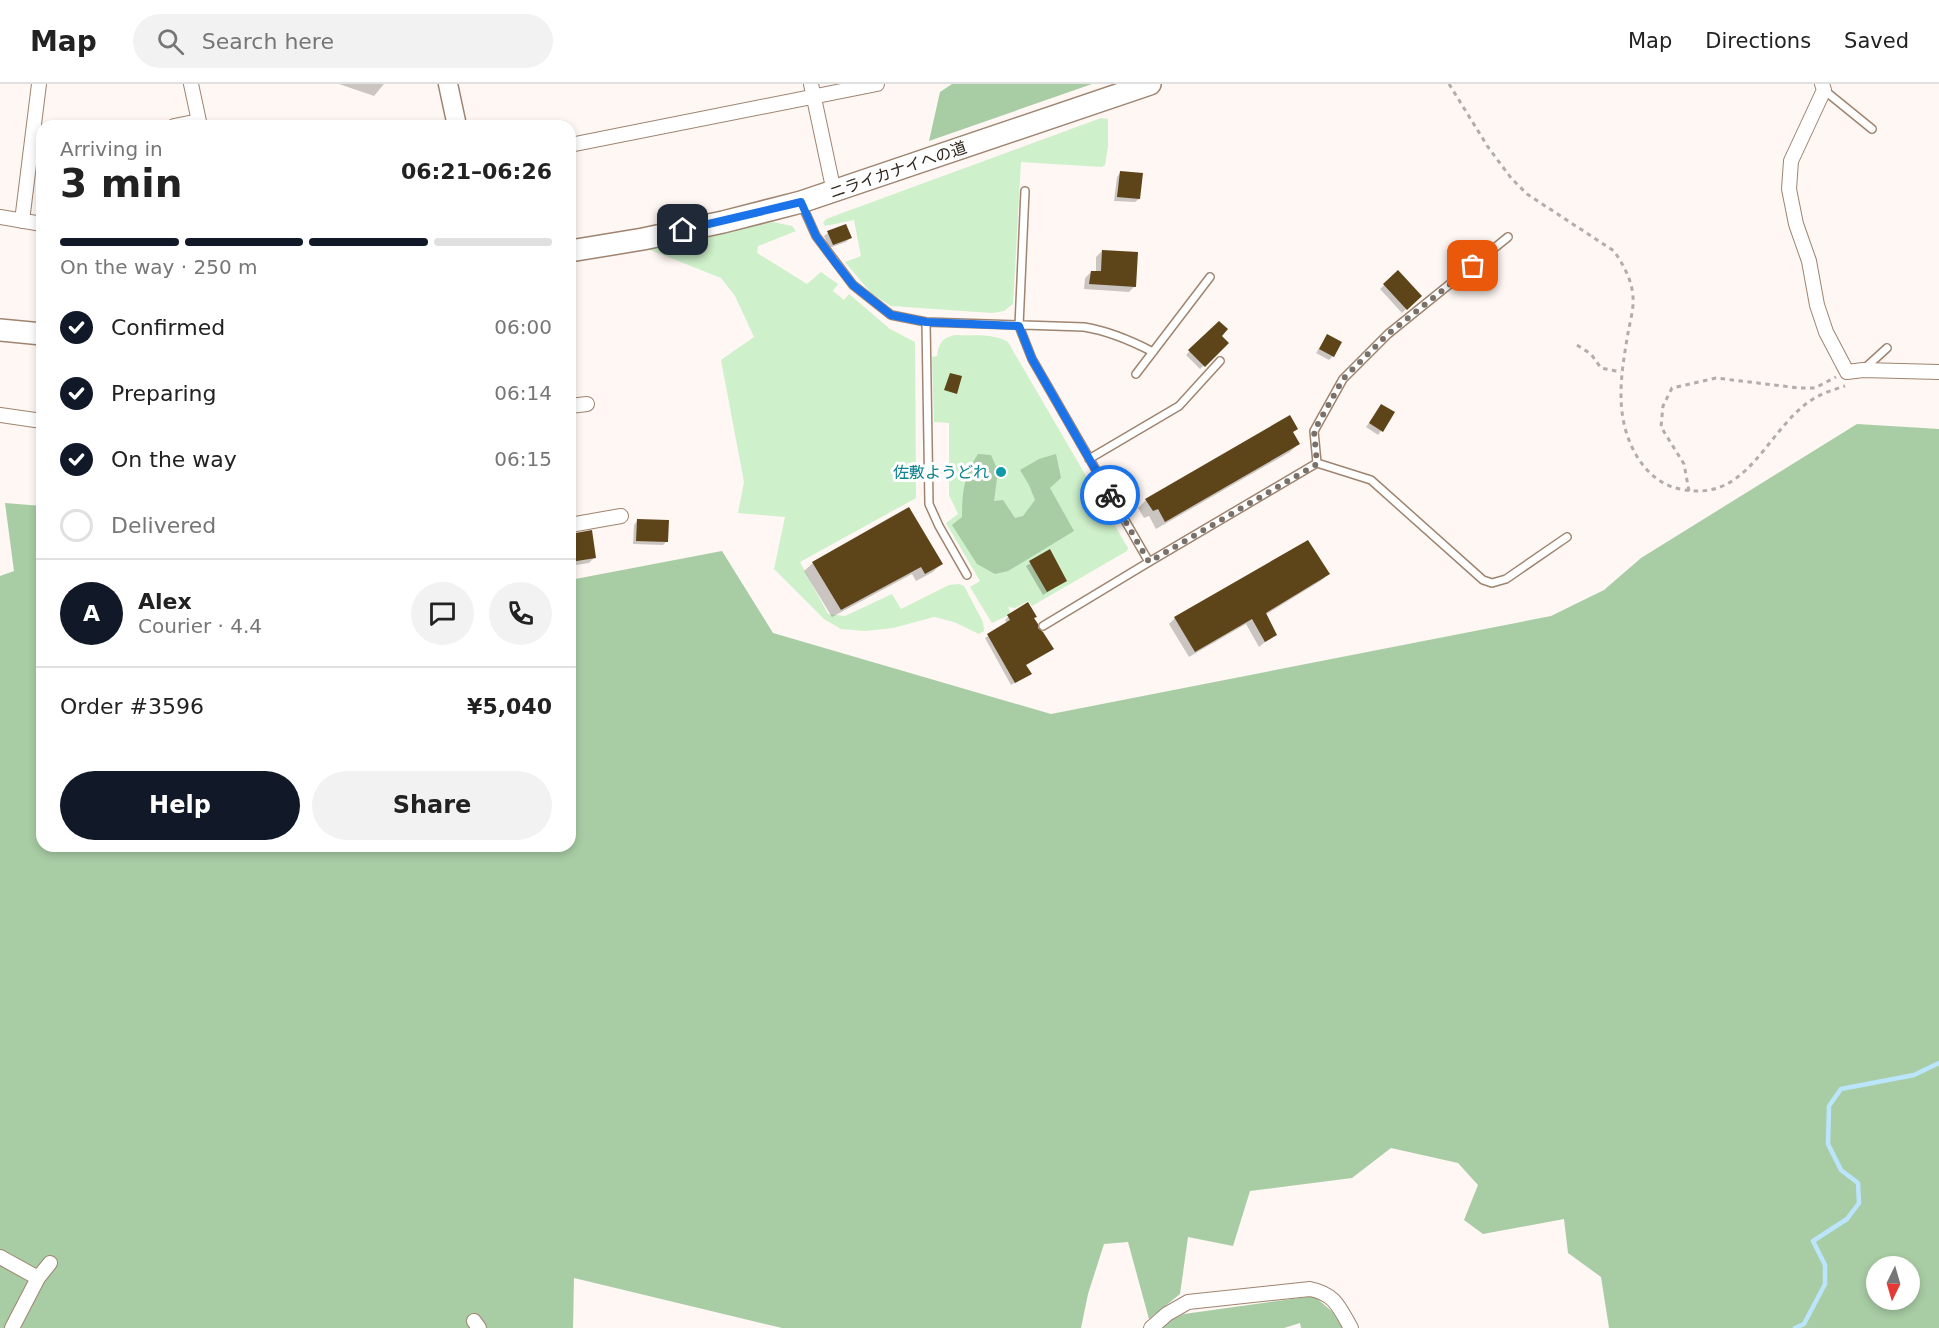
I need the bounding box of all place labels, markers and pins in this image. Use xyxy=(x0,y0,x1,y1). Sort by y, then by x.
pin xyxy=(657,204,708,255)
pin xyxy=(1447,240,1498,291)
place label: 佐敷ようどれ xyxy=(893,463,989,482)
marker: 佐敷ようどれ xyxy=(994,465,1008,479)

